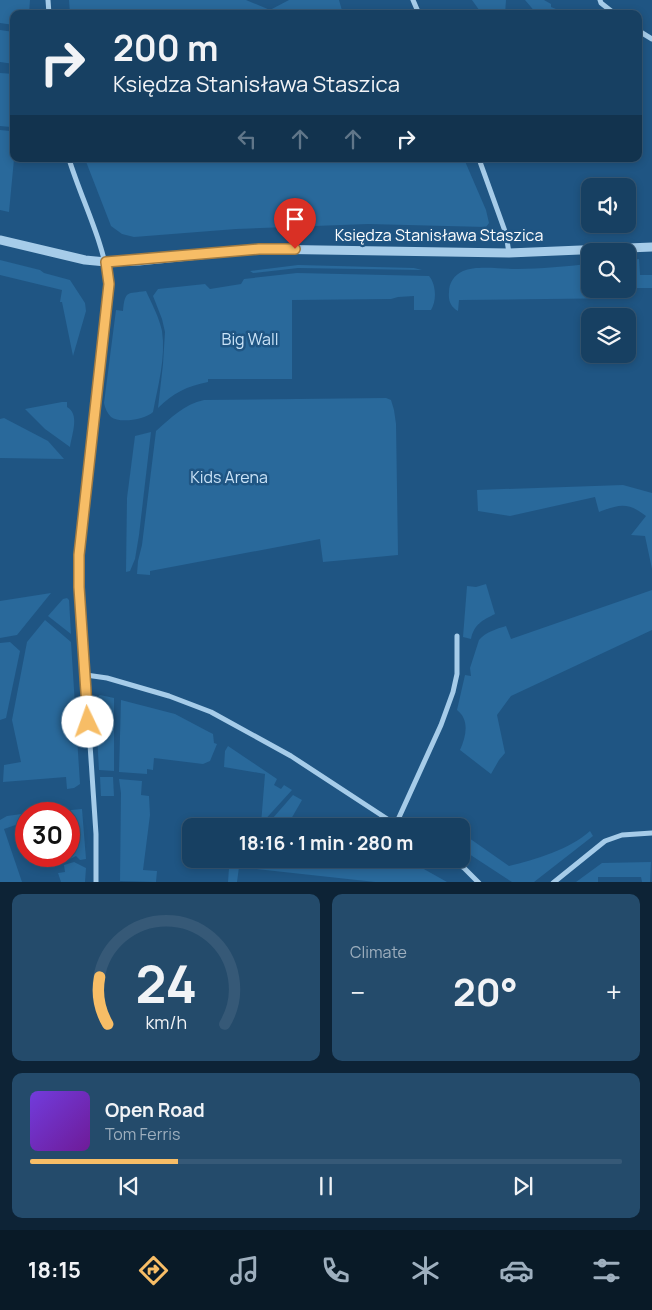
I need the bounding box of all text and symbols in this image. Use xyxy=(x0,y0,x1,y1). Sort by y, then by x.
text: 200 m xyxy=(113,24,218,72)
icon: right xyxy=(30,30,95,95)
text: Księdza Stanisława Staszica xyxy=(113,69,400,99)
icon: left xyxy=(233,125,261,153)
icon: ahead xyxy=(286,125,314,153)
icon: ahead xyxy=(339,125,367,153)
icon: right xyxy=(392,125,420,153)
map controls xyxy=(581,178,636,363)
button: sound xyxy=(581,178,636,233)
pin xyxy=(274,198,316,249)
icon: arrive xyxy=(281,205,309,233)
street label: Księdza Stanisława Staszica xyxy=(335,224,543,246)
button: search xyxy=(581,243,636,298)
button: layers xyxy=(581,308,636,363)
park label: Big Wall xyxy=(222,328,278,350)
park label: Kids Arena xyxy=(190,466,268,488)
position arrow xyxy=(61,695,113,747)
speed limit sign: 30 xyxy=(15,802,80,867)
text: 18:16 · 1 min · 280 m xyxy=(239,830,413,856)
text: Climate xyxy=(350,941,407,963)
text: 24 xyxy=(135,948,197,1019)
text: 20° xyxy=(453,965,518,1017)
text: − xyxy=(350,973,365,1011)
text: + xyxy=(606,973,622,1011)
text: km/h xyxy=(145,1010,187,1034)
text: Open Road xyxy=(105,1097,205,1123)
text: Tom Ferris xyxy=(105,1123,180,1145)
icon: previous xyxy=(115,1172,143,1200)
icon: pause xyxy=(312,1172,340,1200)
icon: next xyxy=(509,1172,537,1200)
icon: directions xyxy=(136,1253,171,1288)
icon: music xyxy=(227,1253,262,1288)
icon: phone xyxy=(318,1253,353,1288)
icon: climate xyxy=(408,1253,443,1288)
icon: car xyxy=(499,1253,534,1288)
icon: filters xyxy=(589,1253,624,1288)
text: 18:15 xyxy=(28,1255,81,1285)

